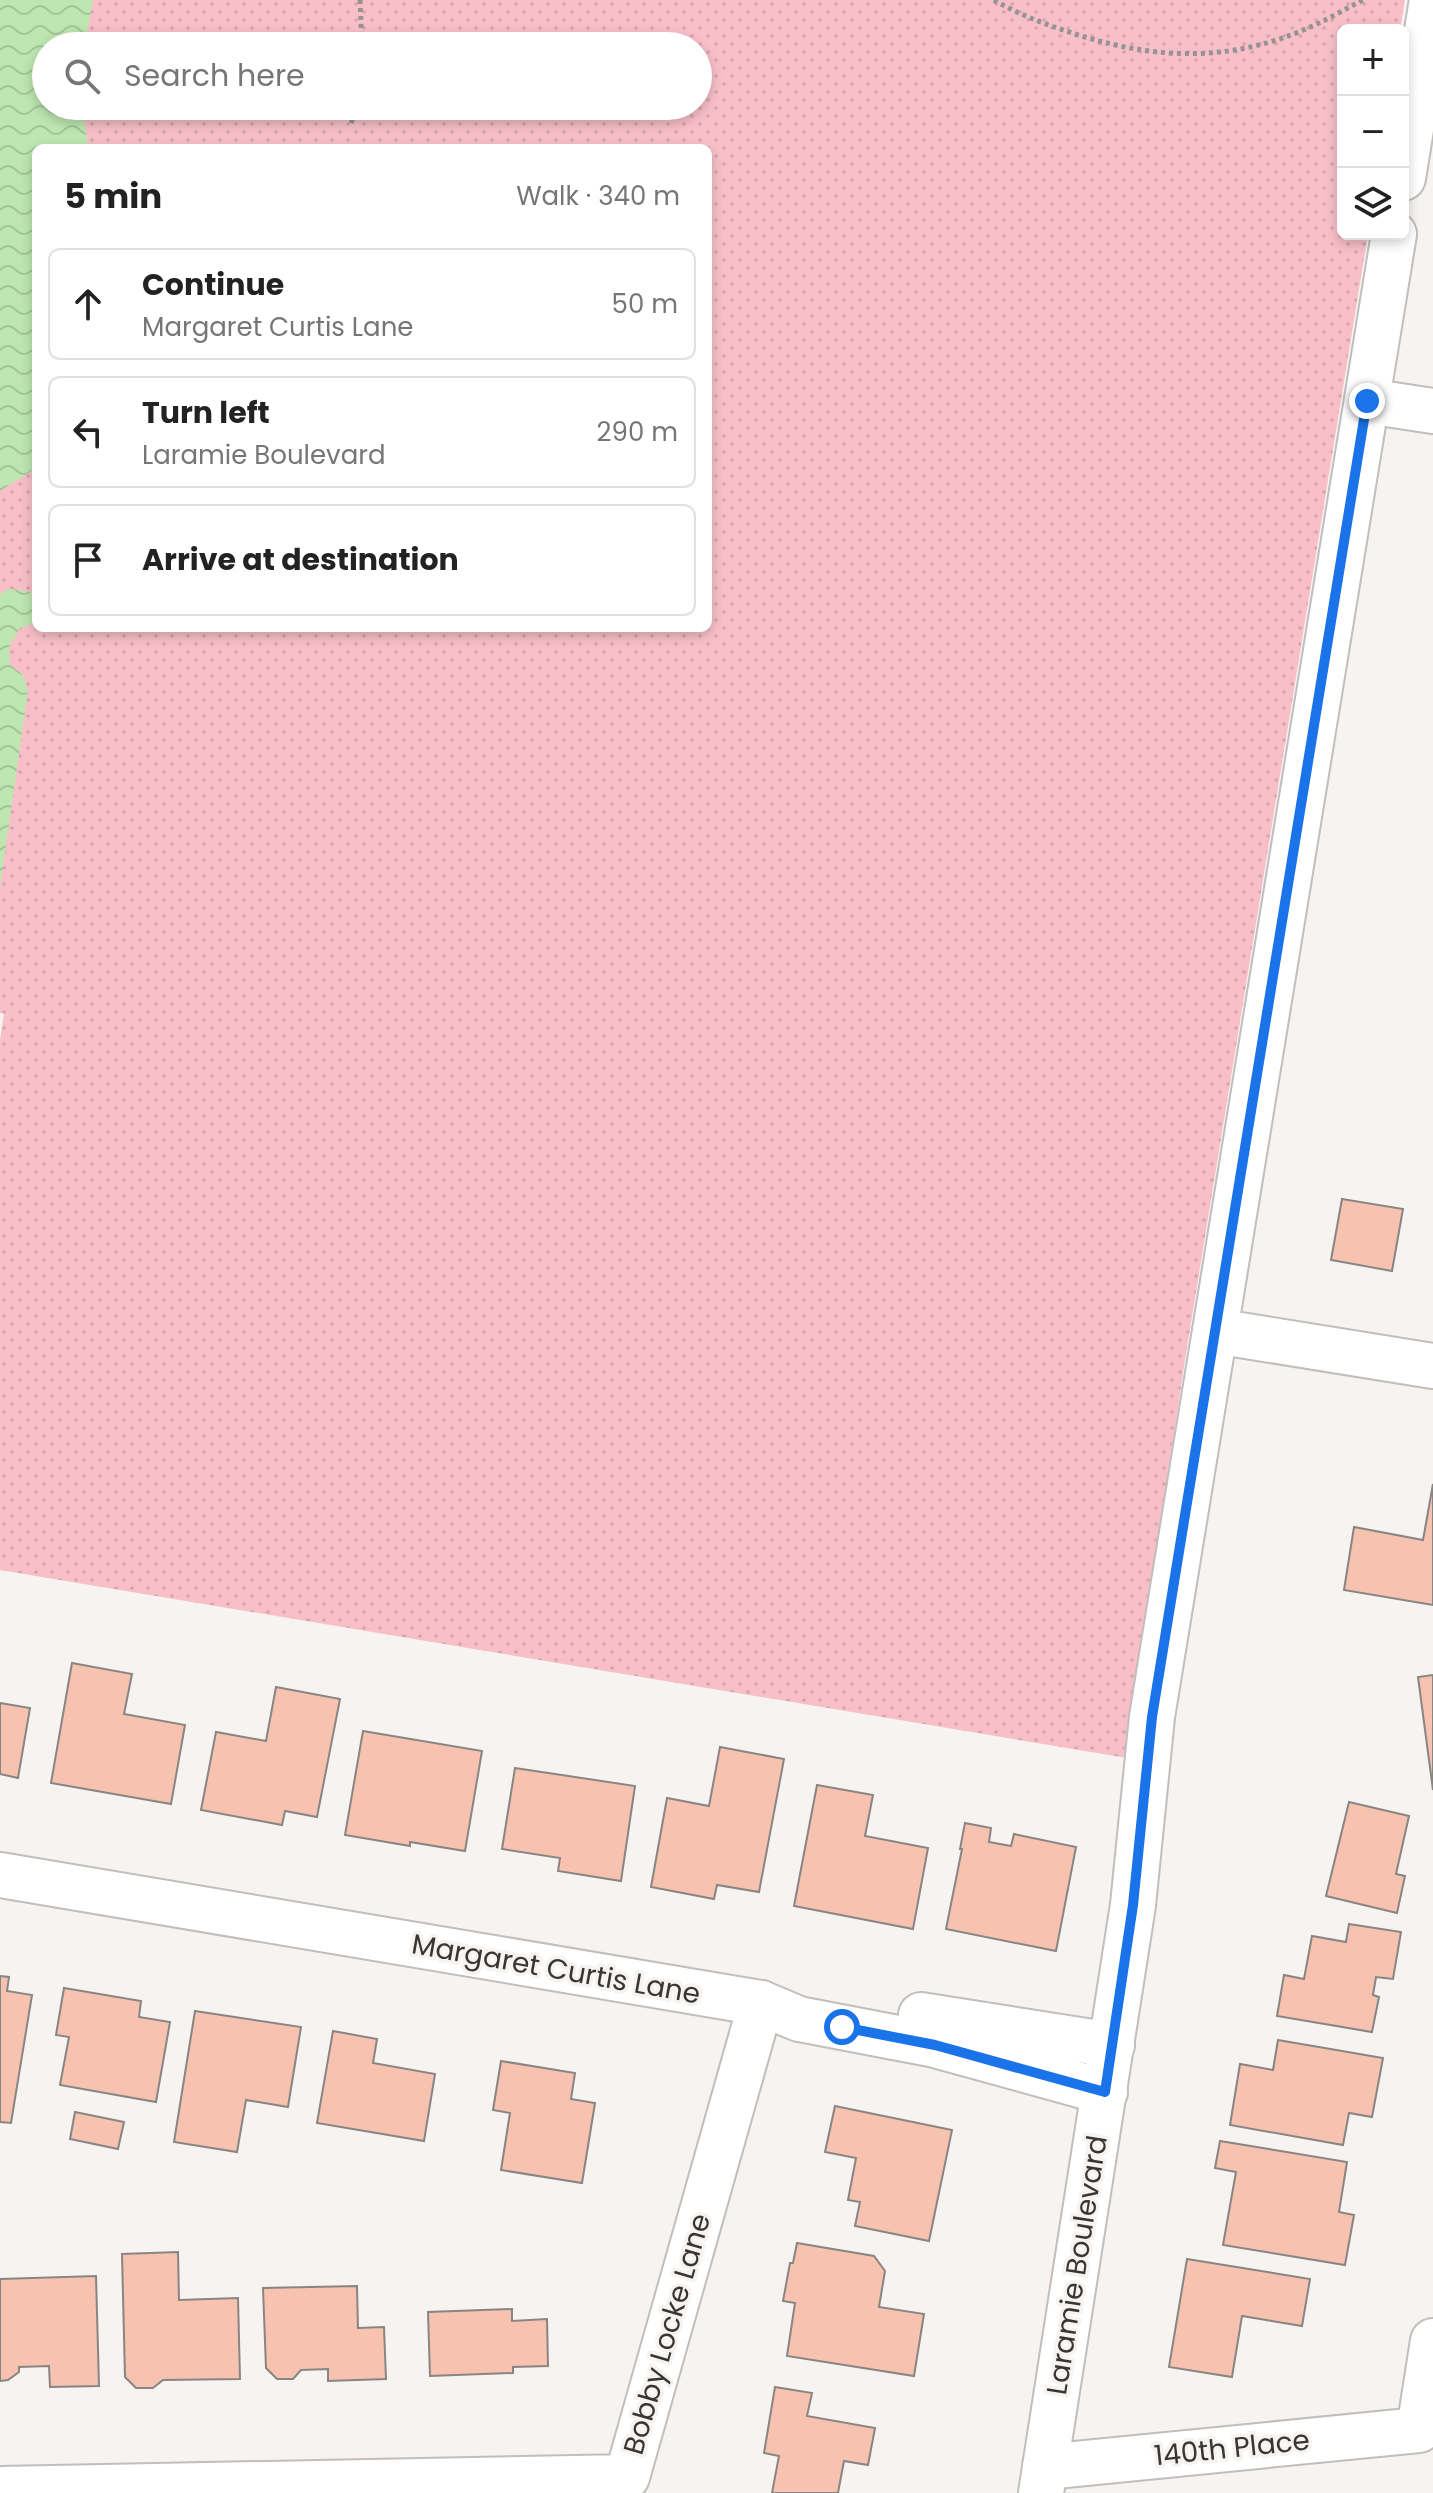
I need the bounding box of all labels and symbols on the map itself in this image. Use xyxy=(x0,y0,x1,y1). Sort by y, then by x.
route end xyxy=(1349,383,1385,419)
street label: Margaret Curtis Lane xyxy=(409,1924,703,2014)
route start xyxy=(824,2009,860,2045)
street label: Laramie Boulevard xyxy=(1037,2132,1117,2398)
street label: Bobby Locke Lane xyxy=(614,2209,720,2459)
street label: 140th Place xyxy=(1152,2420,1312,2476)

